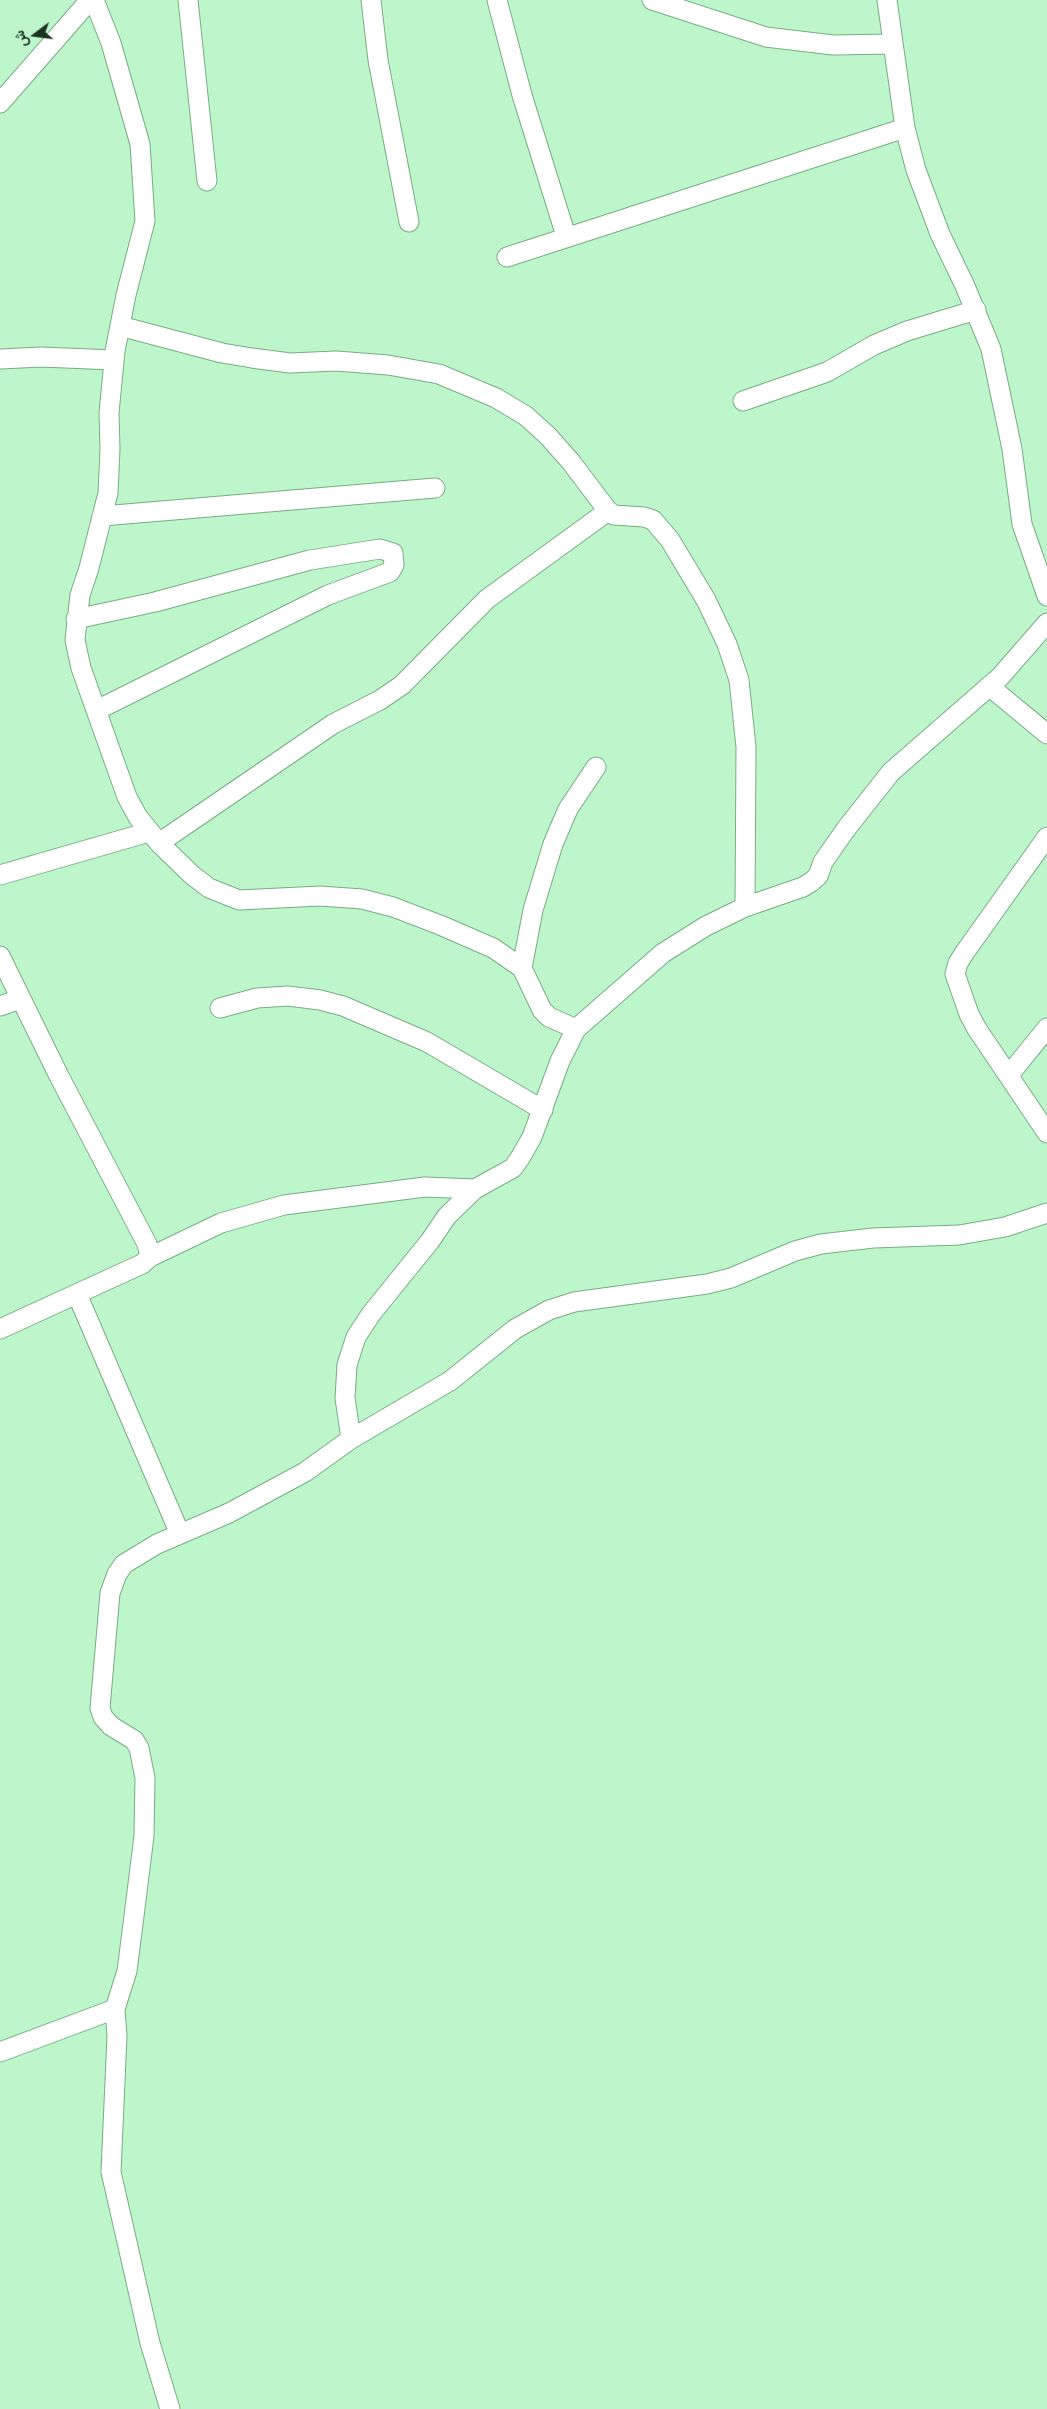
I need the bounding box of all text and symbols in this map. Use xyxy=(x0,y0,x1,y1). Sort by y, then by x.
north arrow xyxy=(10,10,60,60)
text: ش xyxy=(11,29,30,49)

